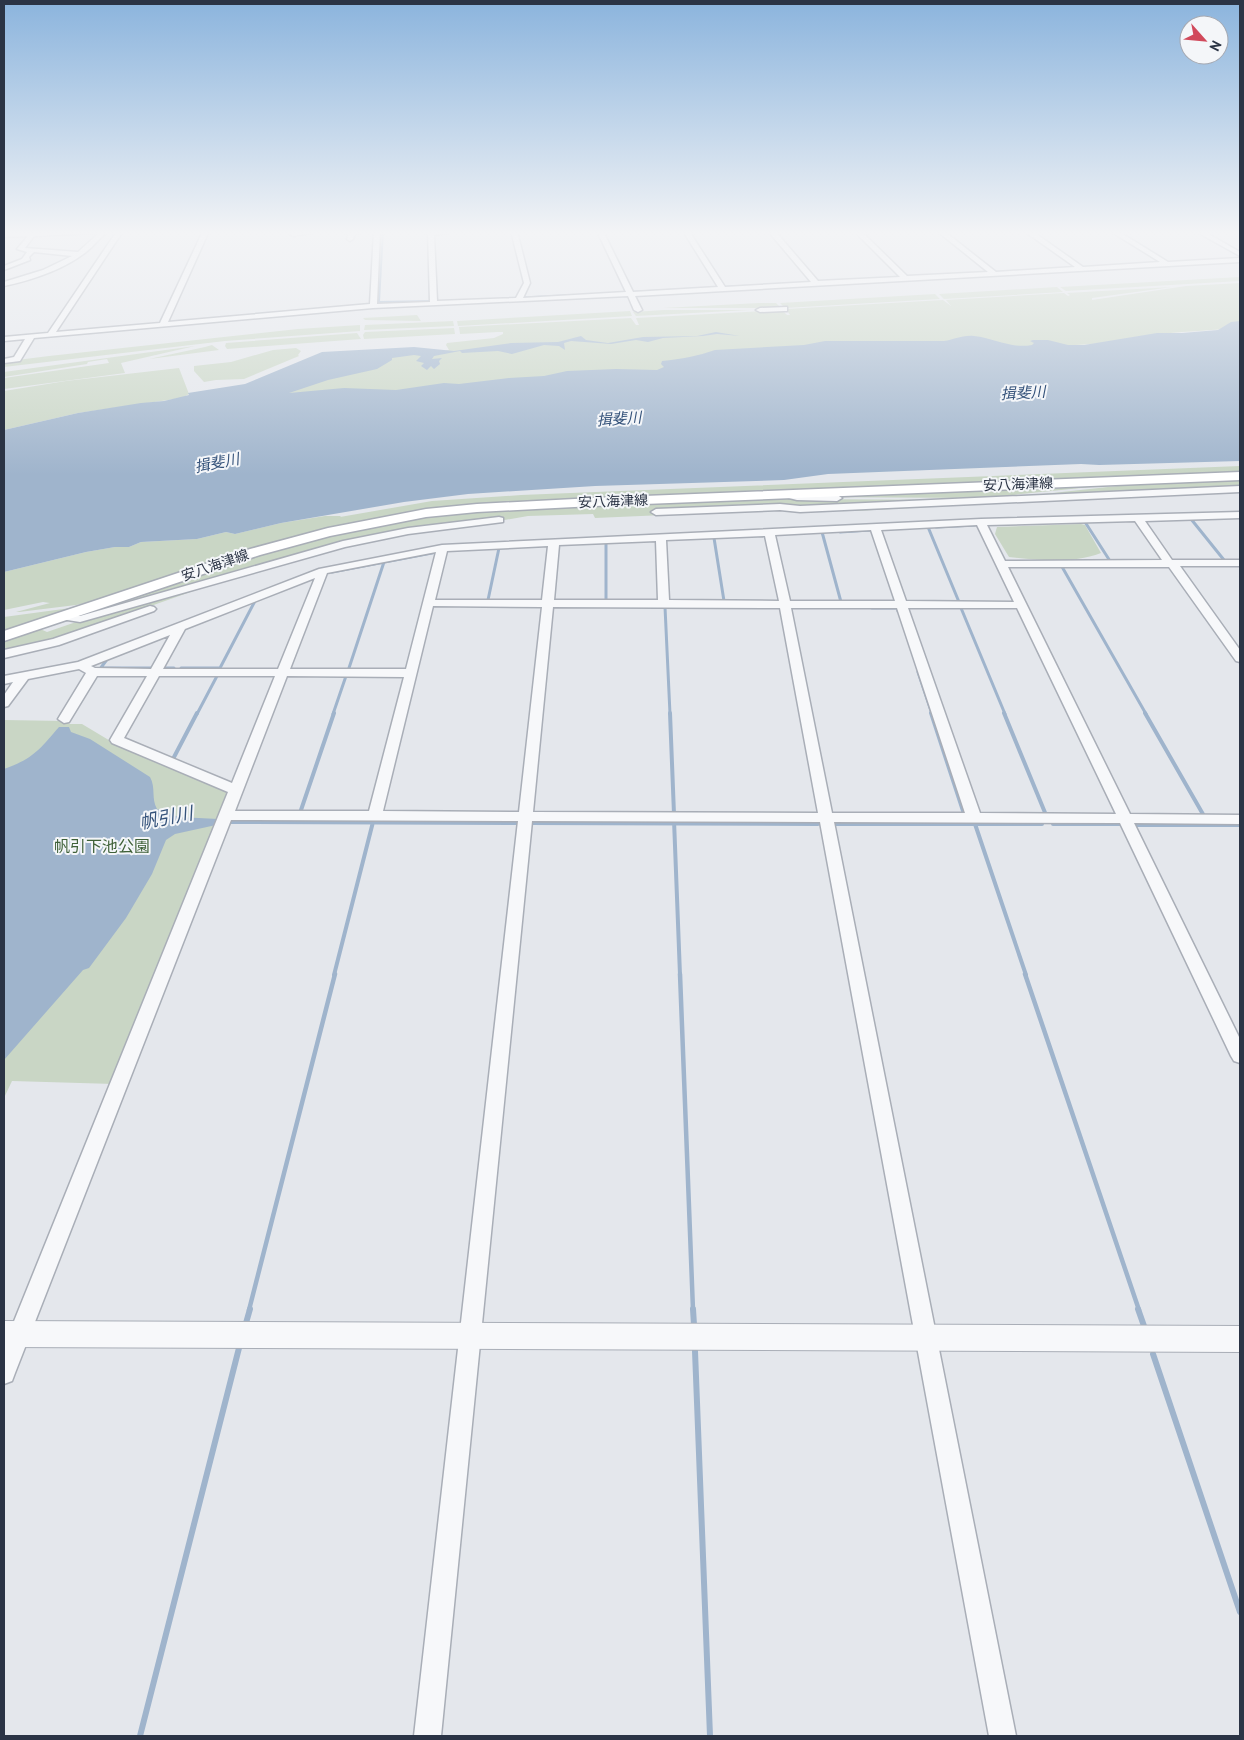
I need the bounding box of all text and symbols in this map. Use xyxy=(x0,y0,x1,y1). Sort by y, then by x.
north arrow xyxy=(1179,15,1229,65)
text: N xyxy=(1205,38,1226,54)
water label: 揖斐川 xyxy=(1000,382,1048,403)
water label: 揖斐川 xyxy=(596,407,644,430)
water label: 揖斐川 xyxy=(193,449,243,476)
street label: 安八海津線 xyxy=(983,474,1053,494)
street label: 安八海津線 xyxy=(578,491,648,511)
street label: 安八海津線 xyxy=(179,545,251,585)
water label: 帆引川 xyxy=(137,801,197,834)
park label: 帆引下池公園 xyxy=(54,836,150,856)

